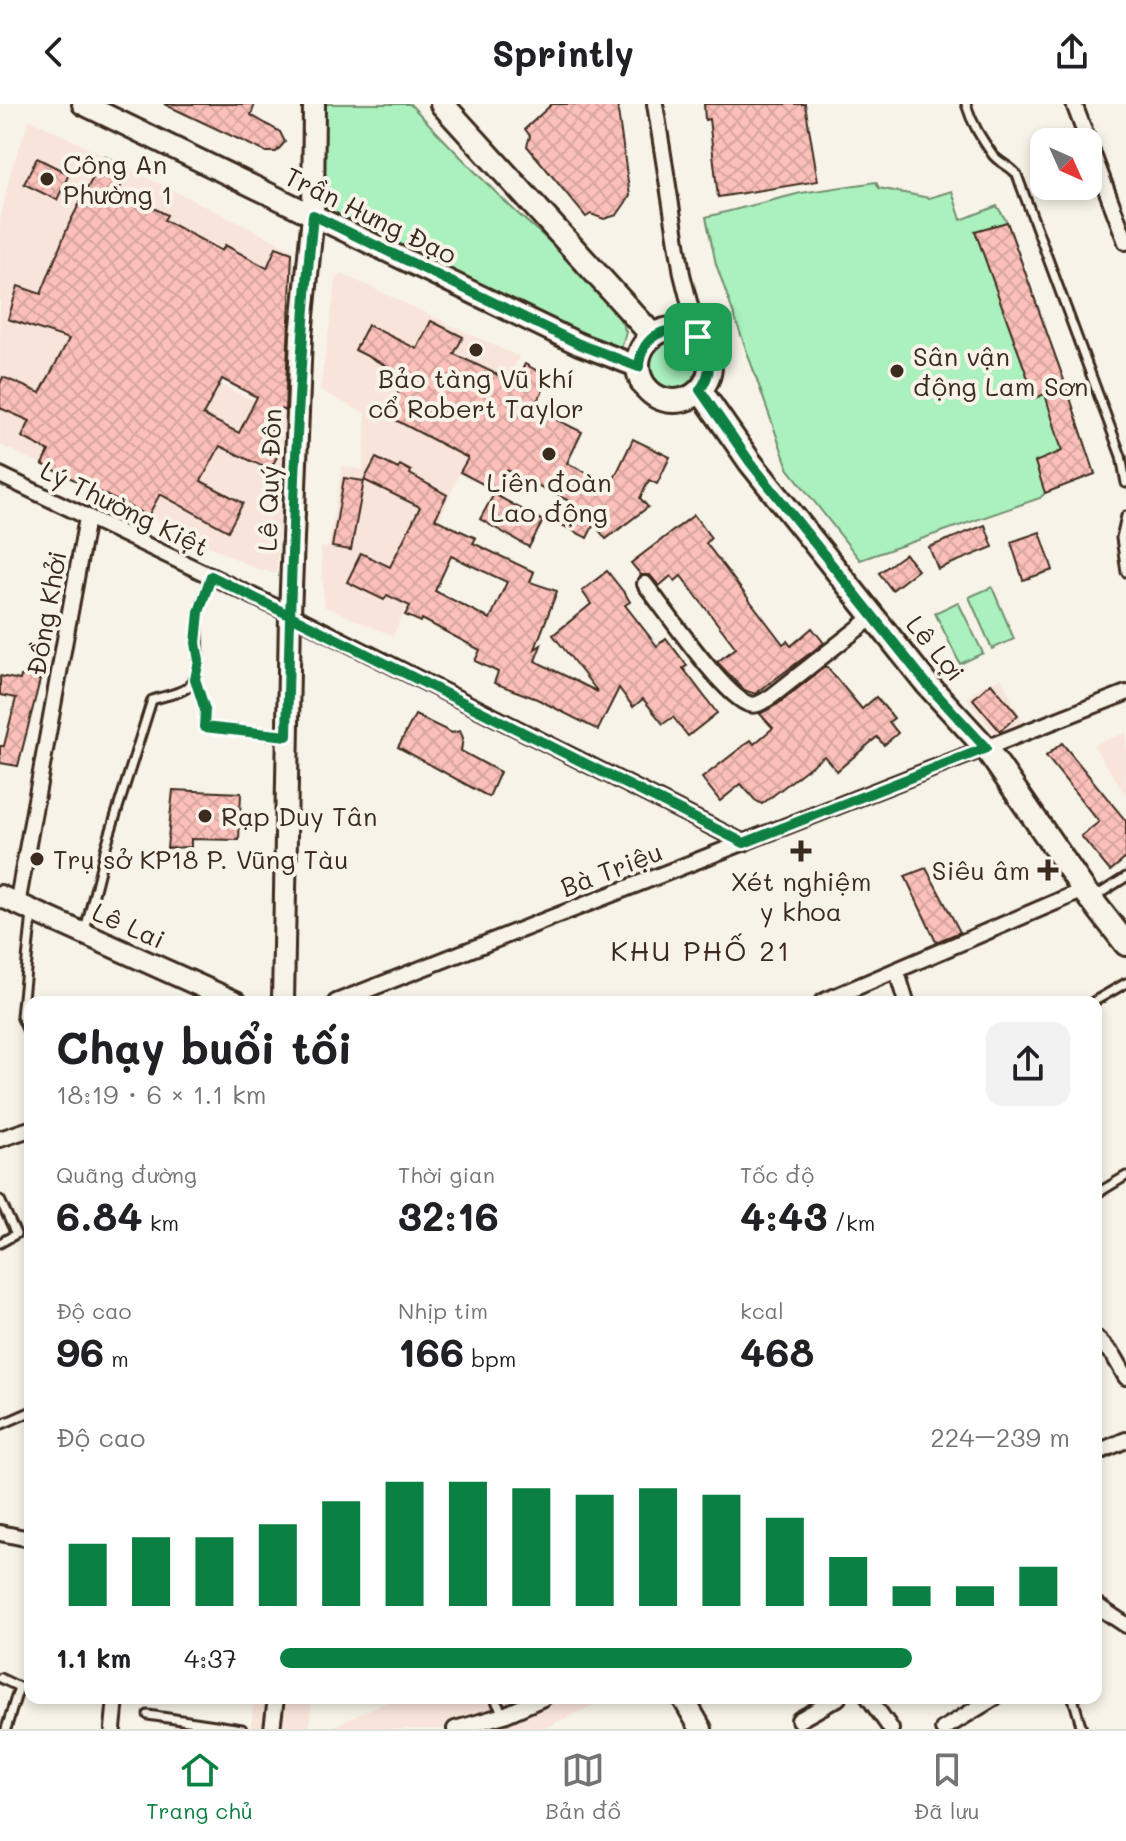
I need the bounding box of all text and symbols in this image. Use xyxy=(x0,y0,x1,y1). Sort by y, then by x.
text: Sprintly xyxy=(492,29,634,76)
icon: back xyxy=(32,30,76,74)
icon: share xyxy=(1050,30,1094,74)
north arrow xyxy=(1030,128,1102,200)
map controls xyxy=(1030,128,1102,200)
place label: Công An Phường 1 xyxy=(63,147,173,211)
street label: Trần Hưng Đạo xyxy=(279,159,463,271)
marker: Công An Phường 1 xyxy=(38,170,56,188)
pin xyxy=(664,303,732,371)
icon: arrive xyxy=(676,315,720,359)
place label: Sân vận động Lam Sơn xyxy=(913,339,1088,403)
marker: Bảo tàng Vũ khí cổ Robert Taylor xyxy=(467,341,485,359)
place label: Bảo tàng Vũ khí cổ Robert Taylor xyxy=(368,361,584,425)
marker: Sân vận động Lam Sơn xyxy=(888,362,906,380)
street label: Lê Quý Đôn xyxy=(250,408,288,552)
marker: Liên đoàn Lao động xyxy=(540,445,558,463)
street label: Lý Thường Kiệt xyxy=(35,453,215,563)
place label: Liên đoàn Lao động xyxy=(486,465,612,529)
street label: Đồng Khởi xyxy=(18,548,74,678)
street label: Lê Lợi xyxy=(899,608,973,688)
place label: Rạp Duy Tân xyxy=(221,799,377,833)
marker: Rạp Duy Tân xyxy=(196,807,214,825)
street label: Bà Triệu xyxy=(555,834,667,904)
marker: Xét nghiệm y khoa xyxy=(790,840,812,862)
place label: Trụ sở KP18 P. Vũng Tàu xyxy=(53,842,348,876)
marker: Trụ sở KP18 P. Vũng Tàu xyxy=(28,850,46,868)
place label: Siêu âm xyxy=(932,853,1030,887)
marker: Siêu âm xyxy=(1037,859,1059,881)
place label: Xét nghiệm y khoa xyxy=(731,864,871,928)
street label: Lê Lai xyxy=(87,894,171,956)
district label: KHU PHỐ 21 xyxy=(611,932,791,968)
text: Chạy buổi tối xyxy=(56,1018,353,1075)
button: share xyxy=(986,1022,1070,1106)
text: 18:19 · 6 × 1.1 km xyxy=(56,1077,267,1111)
text: Quãng đường xyxy=(56,1160,197,1189)
text: Thời gian xyxy=(398,1160,495,1189)
text: Tốc độ xyxy=(740,1160,814,1189)
text: 6.84 xyxy=(56,1189,143,1241)
text: 32:16 xyxy=(398,1189,499,1241)
text: 4:43 xyxy=(740,1189,827,1241)
text: km xyxy=(143,1208,179,1237)
text: /km xyxy=(827,1208,875,1237)
text: Độ cao xyxy=(56,1296,132,1325)
text: Nhịp tim xyxy=(398,1296,488,1325)
text: kcal xyxy=(740,1296,784,1325)
text: 96 xyxy=(56,1325,104,1377)
text: 166 xyxy=(398,1325,464,1377)
text: 468 xyxy=(740,1325,814,1377)
text: m xyxy=(104,1344,129,1373)
text: bpm xyxy=(464,1344,516,1373)
text: Độ cao xyxy=(56,1420,145,1454)
text: 224–239 m xyxy=(930,1420,1070,1454)
text: 1.1 km xyxy=(56,1641,131,1675)
text: 4:37 xyxy=(184,1641,237,1675)
tab: Trang chủ xyxy=(146,1748,253,1825)
tab: Bản đồ xyxy=(545,1748,621,1825)
tab: Đã lưu xyxy=(913,1748,980,1825)

